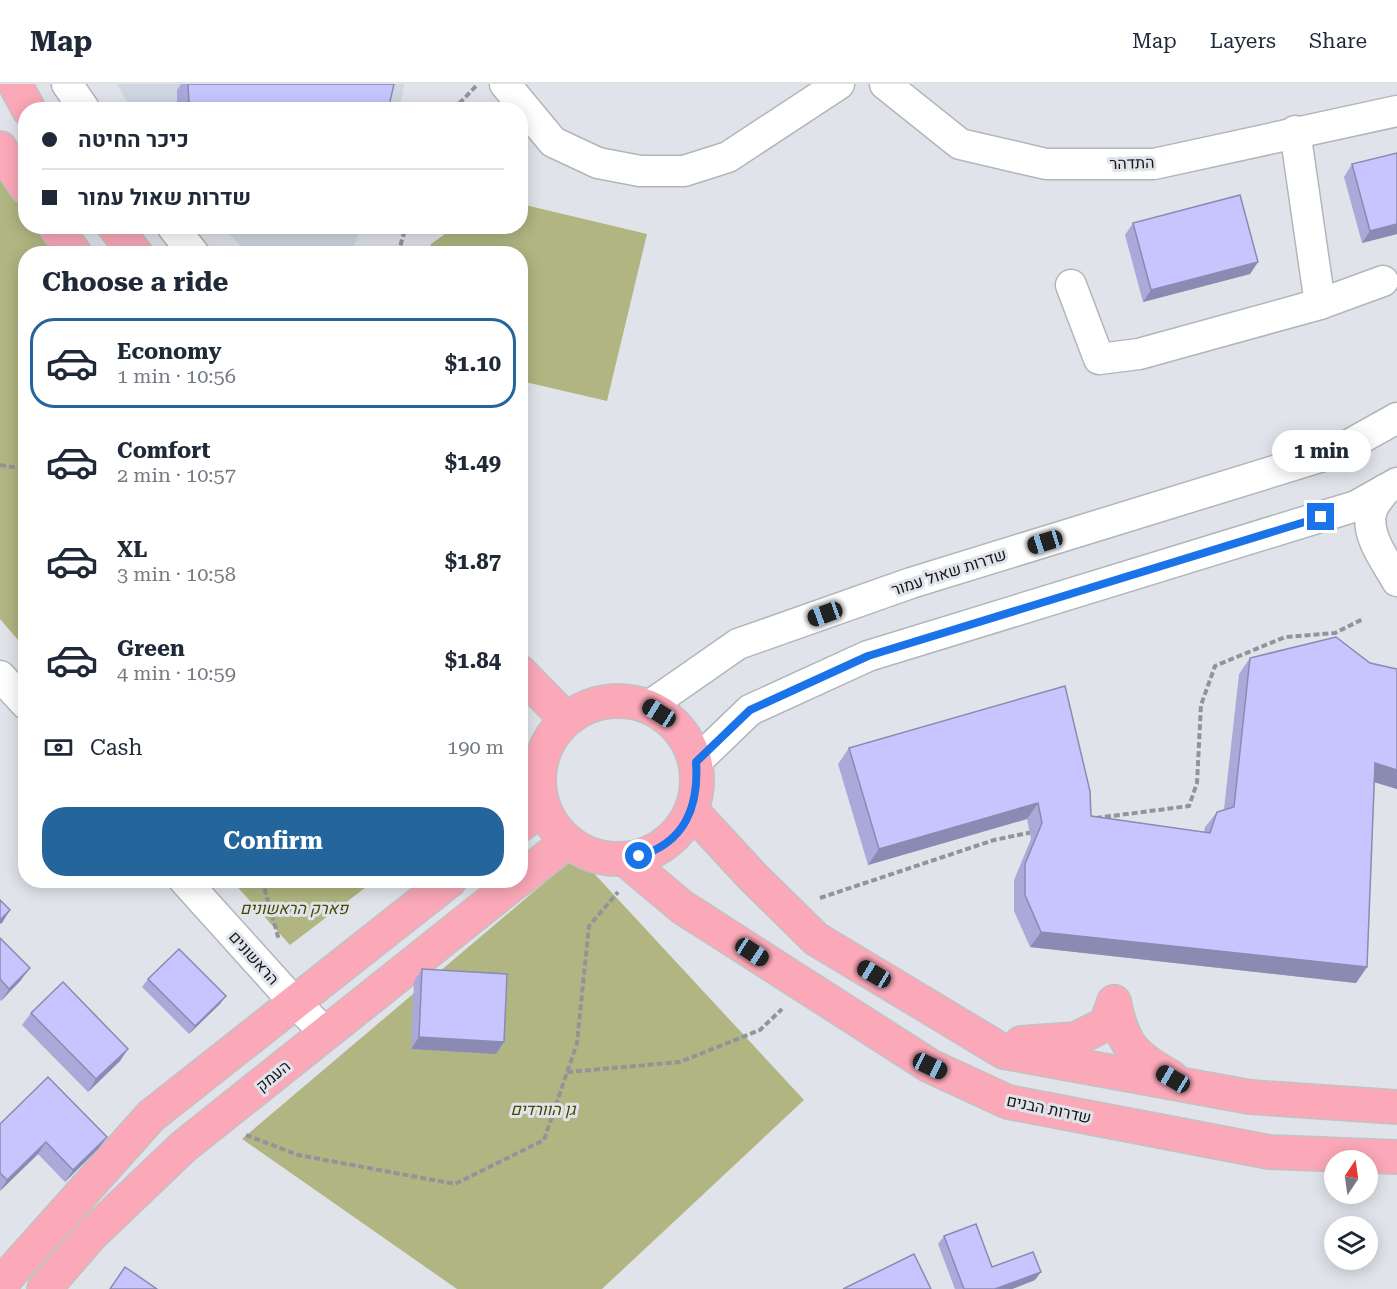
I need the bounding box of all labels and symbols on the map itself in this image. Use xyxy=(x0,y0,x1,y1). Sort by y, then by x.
street label: התדהר xyxy=(1109,153,1155,173)
callout: 1 min xyxy=(1272,430,1370,472)
route end xyxy=(1307,503,1334,530)
car xyxy=(1025,528,1065,556)
street label: שדרות שאול עמור xyxy=(889,544,1009,600)
car xyxy=(805,599,845,629)
car xyxy=(639,696,679,730)
route start xyxy=(625,842,652,869)
park label: פארק הראשונים xyxy=(240,899,349,918)
street label: הראשונים xyxy=(225,927,283,989)
car xyxy=(732,935,772,969)
car xyxy=(854,957,894,991)
car xyxy=(910,1050,950,1082)
street label: העמק xyxy=(252,1056,294,1096)
car xyxy=(1153,1062,1193,1096)
street label: שדרות הבנים xyxy=(1005,1091,1093,1127)
park label: גן הוורדים xyxy=(511,1100,577,1119)
north arrow xyxy=(1324,1150,1378,1204)

